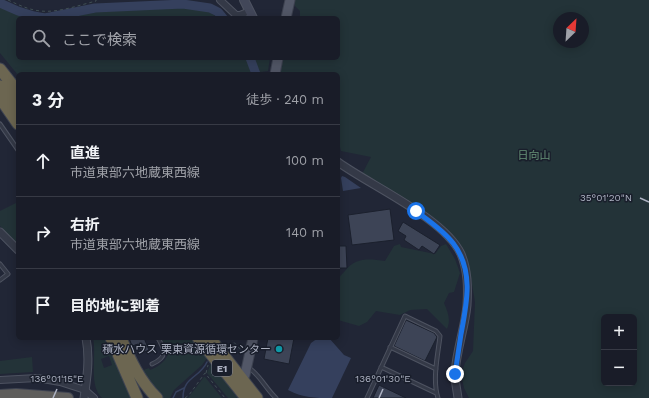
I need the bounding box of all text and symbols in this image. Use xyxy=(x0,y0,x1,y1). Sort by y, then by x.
north arrow xyxy=(553,12,589,48)
search box xyxy=(16,16,340,60)
icon: search xyxy=(30,27,52,49)
text: ここで検索 xyxy=(62,31,137,49)
text: 3 分 xyxy=(32,90,64,110)
text: 徒歩 · 240 m xyxy=(246,92,324,107)
text: 直進 xyxy=(70,144,100,162)
park label: 日向山 xyxy=(518,149,551,162)
icon: ahead xyxy=(32,150,54,172)
text: 100 m xyxy=(286,153,324,168)
text: 市道東部六地蔵東西線 xyxy=(70,165,200,180)
text: 35°01'20"N xyxy=(580,192,632,203)
route start xyxy=(407,202,425,220)
text: 右折 xyxy=(70,216,100,234)
icon: right xyxy=(32,222,54,244)
text: 140 m xyxy=(286,225,324,240)
text: 市道東部六地蔵東西線 xyxy=(70,237,200,252)
icon: arrive xyxy=(32,294,54,316)
text: 目的地に到着 xyxy=(70,297,160,315)
map controls xyxy=(601,314,637,386)
button: + xyxy=(601,314,637,350)
place label: 積水ハウス 栗東資源循環センター xyxy=(102,343,271,356)
marker: 積水ハウス 栗東資源循環センター xyxy=(274,344,284,354)
button: − xyxy=(601,350,637,386)
road number: E1 xyxy=(212,360,232,376)
route end xyxy=(446,365,464,383)
text: 136°01'15"E xyxy=(31,373,84,384)
text: 136°01'30"E xyxy=(355,373,411,384)

